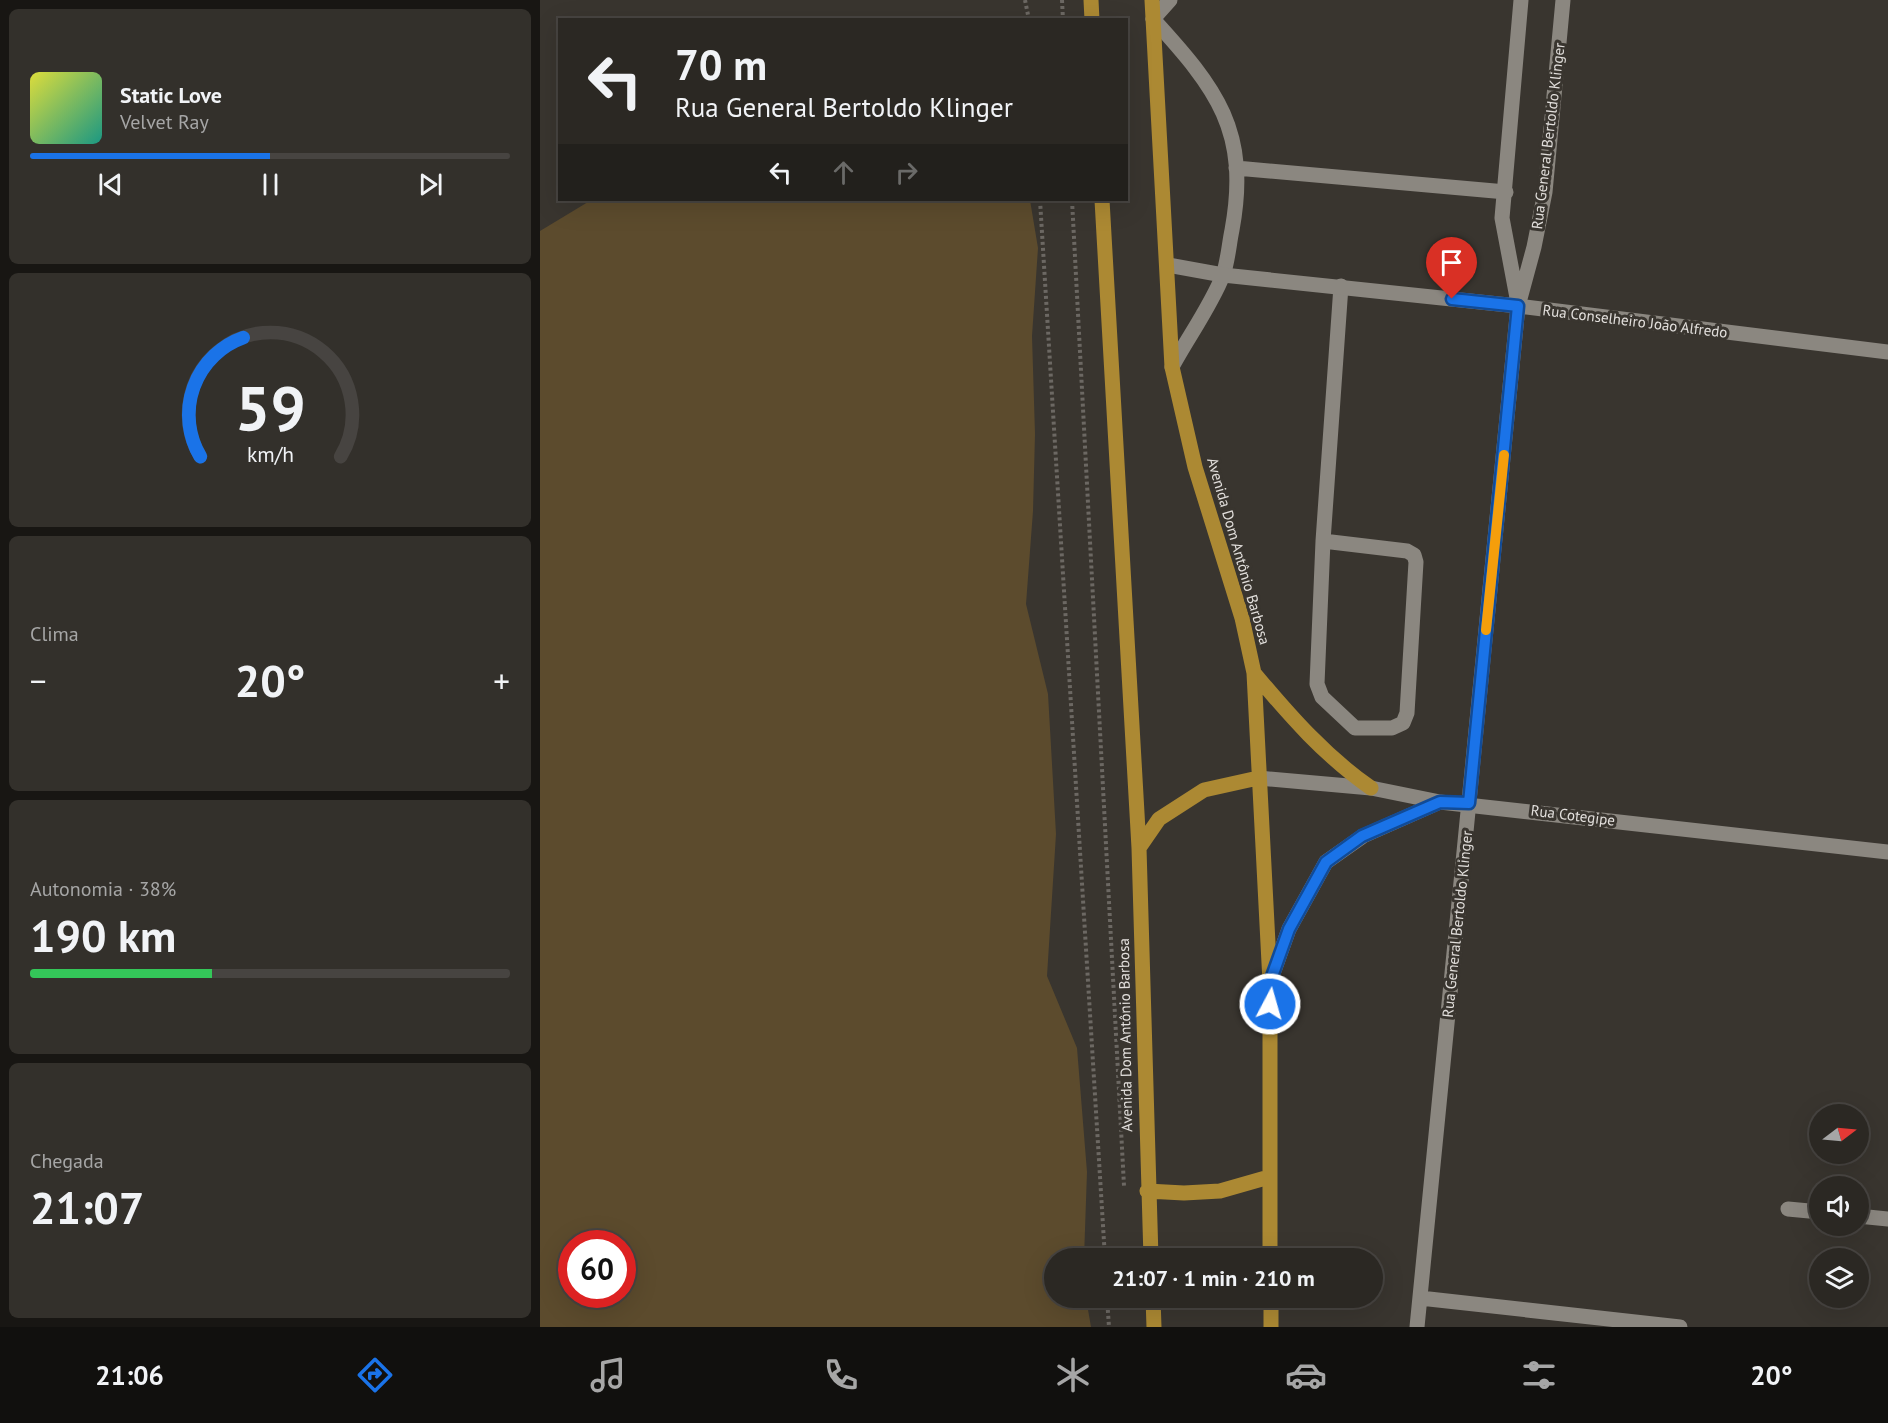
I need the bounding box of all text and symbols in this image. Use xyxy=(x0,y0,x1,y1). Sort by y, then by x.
text: 70 m xyxy=(675,37,767,92)
icon: left xyxy=(576,42,654,120)
street label: Rua General Bertoldo Klinger xyxy=(1527,42,1569,230)
text: Static Love xyxy=(120,81,222,109)
text: Rua General Bertoldo Klinger xyxy=(675,90,1013,124)
text: Velvet Ray xyxy=(120,109,209,135)
icon: left xyxy=(764,156,797,189)
icon: ahead xyxy=(827,156,860,189)
icon: right xyxy=(890,156,923,189)
icon: previous xyxy=(94,168,127,201)
icon: pause xyxy=(254,168,287,201)
icon: next xyxy=(414,168,447,201)
pin xyxy=(1426,237,1477,299)
icon: arrive xyxy=(1435,246,1468,279)
street label: Rua Conselheiro João Alfredo xyxy=(1541,300,1729,342)
text: 59 xyxy=(235,367,305,448)
text: km/h xyxy=(246,440,293,468)
street label: Avenida Dom Antônio Barbosa xyxy=(1203,455,1275,647)
text: Clima xyxy=(30,621,79,647)
text: 20° xyxy=(235,651,305,709)
text: − xyxy=(30,659,47,702)
text: + xyxy=(493,659,510,702)
street label: Rua Cotegipe xyxy=(1530,800,1616,830)
street label: Rua General Bertoldo Klinger xyxy=(1438,830,1476,1018)
text: Autonomia · 38% xyxy=(30,876,176,902)
text: 190 km xyxy=(30,906,176,964)
street label: Avenida Dom Antônio Barbosa xyxy=(1114,938,1136,1132)
position arrow xyxy=(1238,972,1302,1036)
north arrow xyxy=(1809,1104,1869,1164)
map controls xyxy=(1809,1104,1869,1308)
text: Chegada xyxy=(30,1148,104,1174)
button: sound xyxy=(1809,1176,1869,1236)
text: 21:07 xyxy=(30,1178,144,1236)
speed limit sign: 60 xyxy=(558,1230,636,1308)
button: layers xyxy=(1809,1248,1869,1308)
text: 21:07 · 1 min · 210 m xyxy=(1112,1264,1315,1292)
icon: directions xyxy=(354,1354,396,1396)
icon: music xyxy=(587,1354,629,1396)
icon: phone xyxy=(820,1354,862,1396)
icon: climate xyxy=(1052,1354,1094,1396)
icon: car xyxy=(1285,1354,1327,1396)
icon: filters xyxy=(1518,1354,1560,1396)
text: 21:06 xyxy=(95,1358,164,1392)
text: 20° xyxy=(1750,1358,1793,1392)

